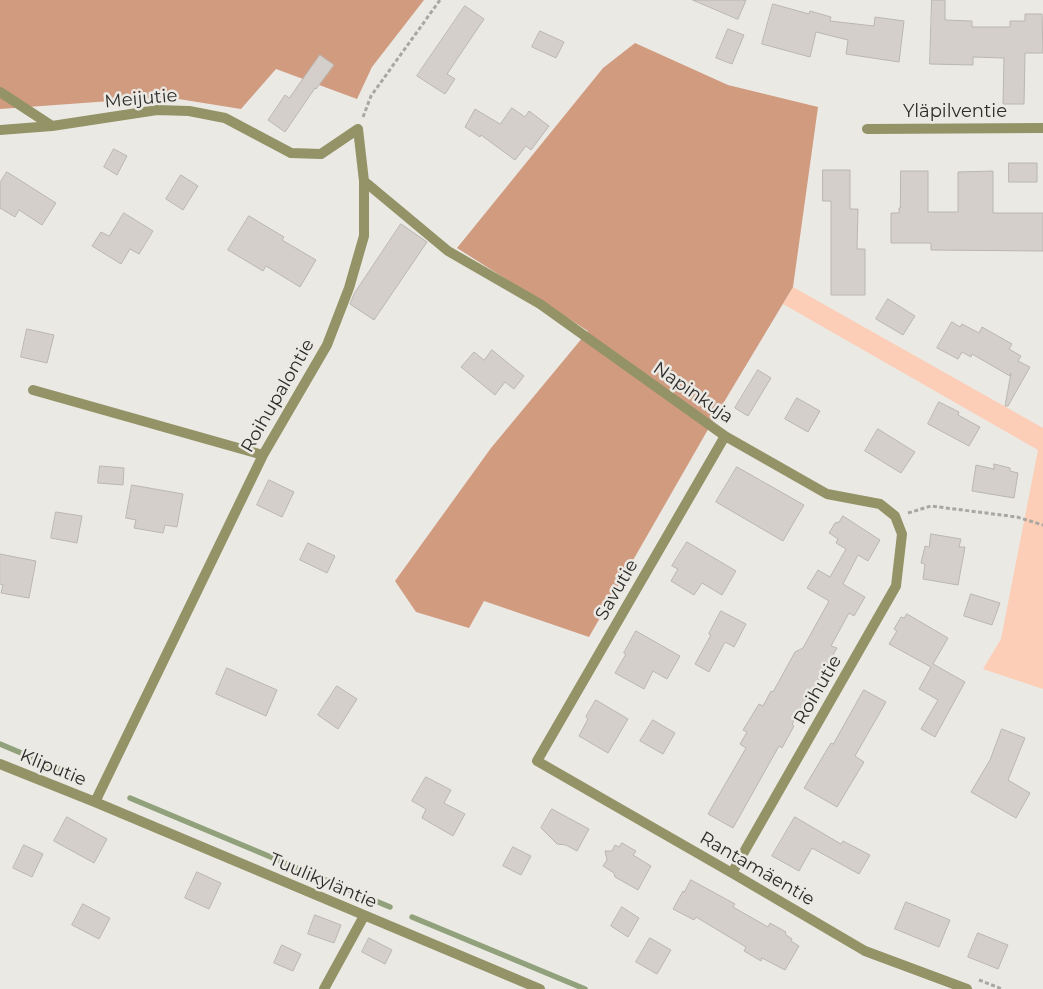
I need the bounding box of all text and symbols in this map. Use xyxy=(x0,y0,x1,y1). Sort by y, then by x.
street label: Meijutie xyxy=(104,85,178,113)
street label: Yläpilventie xyxy=(903,101,1007,123)
street label: Roihupalontie xyxy=(237,335,319,457)
street label: Napinkuja xyxy=(649,358,737,428)
street label: Savutie xyxy=(591,556,643,624)
street label: Roihutie xyxy=(790,652,846,728)
street label: Kliputie xyxy=(17,745,89,791)
street label: Rantamäentie xyxy=(696,827,818,911)
street label: Tuulikyläntie xyxy=(266,849,380,913)

